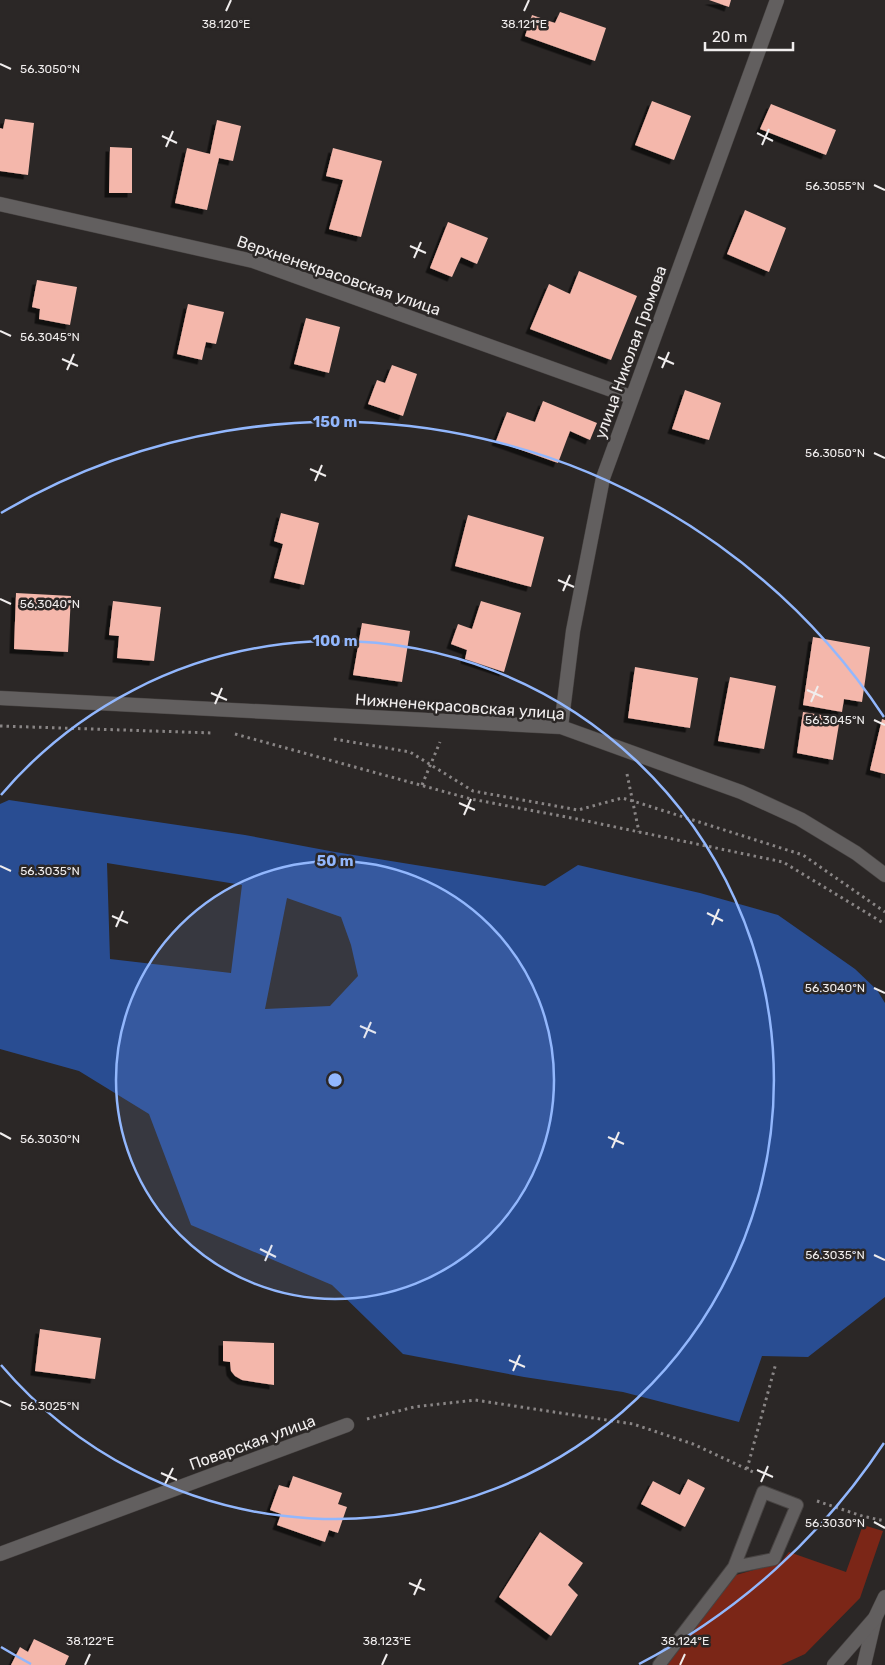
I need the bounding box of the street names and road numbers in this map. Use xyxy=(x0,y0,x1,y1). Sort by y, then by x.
street label: Верхненекрасовская улица xyxy=(235,232,443,319)
street label: улица Николая Громова xyxy=(590,263,671,441)
street label: Нижненекрасовская улица xyxy=(354,690,565,723)
street label: Поварская улица xyxy=(186,1411,318,1474)

